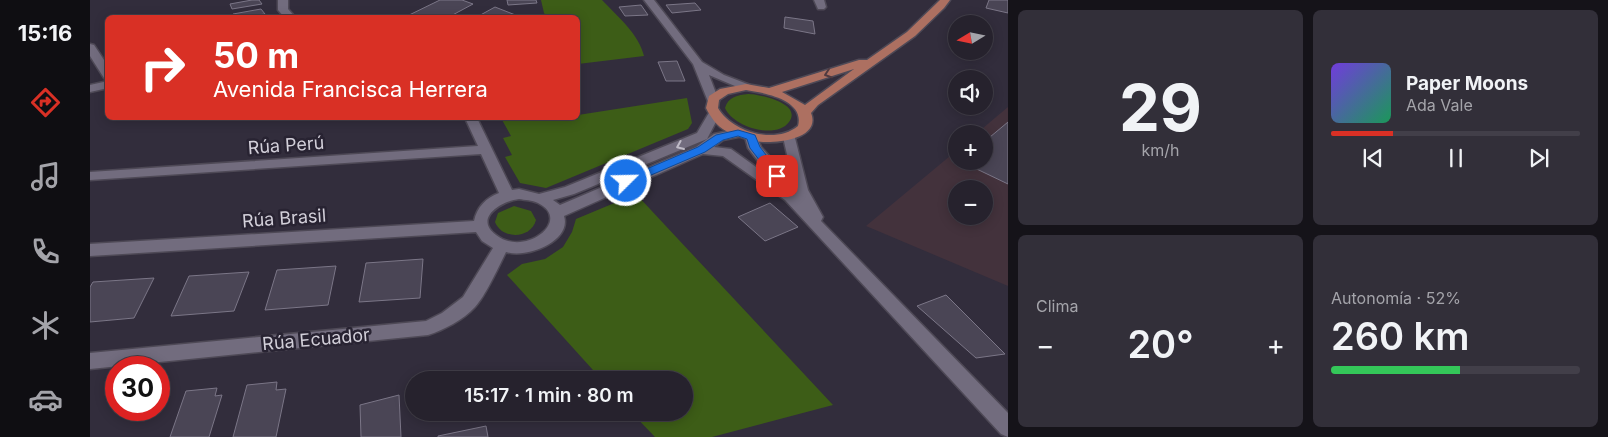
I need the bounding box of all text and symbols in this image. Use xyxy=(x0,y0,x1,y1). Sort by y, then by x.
north arrow xyxy=(948,15,992,60)
map controls xyxy=(948,15,993,225)
text: 15:16 xyxy=(18,20,72,46)
text: 50 m xyxy=(213,34,299,76)
icon: right xyxy=(130,35,195,100)
one-way arrow xyxy=(824,68,833,78)
text: 29 xyxy=(1119,68,1202,147)
button: sound xyxy=(948,70,993,115)
text: Paper Moons xyxy=(1406,72,1528,95)
text: Avenida Francisca Herrera xyxy=(213,76,488,102)
icon: directions xyxy=(28,85,63,120)
text: Ada Vale xyxy=(1406,95,1473,115)
button: + xyxy=(948,125,993,170)
street label: Rúa Perú xyxy=(247,132,325,158)
one-way arrow xyxy=(676,139,685,150)
text: km/h xyxy=(1141,140,1180,160)
icon: previous xyxy=(1359,144,1387,172)
icon: pause xyxy=(1442,144,1470,172)
icon: next xyxy=(1525,144,1553,172)
position arrow xyxy=(599,154,651,206)
pin xyxy=(756,155,798,197)
icon: music xyxy=(28,159,63,194)
icon: arrive xyxy=(763,162,791,190)
button: − xyxy=(948,180,993,225)
street label: Rúa Brasil xyxy=(241,205,327,231)
icon: phone xyxy=(28,234,63,269)
text: Autonomía · 52% xyxy=(1331,288,1461,308)
text: Clima xyxy=(1036,296,1078,316)
icon: climate xyxy=(28,308,63,343)
text: 260 km xyxy=(1331,313,1469,359)
text: 20° xyxy=(1127,321,1194,367)
street label: Rúa Ecuador xyxy=(261,324,371,354)
text: − xyxy=(1036,328,1055,362)
text: + xyxy=(1266,328,1285,362)
speed limit sign: 30 xyxy=(105,356,170,421)
icon: car xyxy=(28,382,63,417)
text: 15:17 · 1 min · 80 m xyxy=(464,384,634,407)

